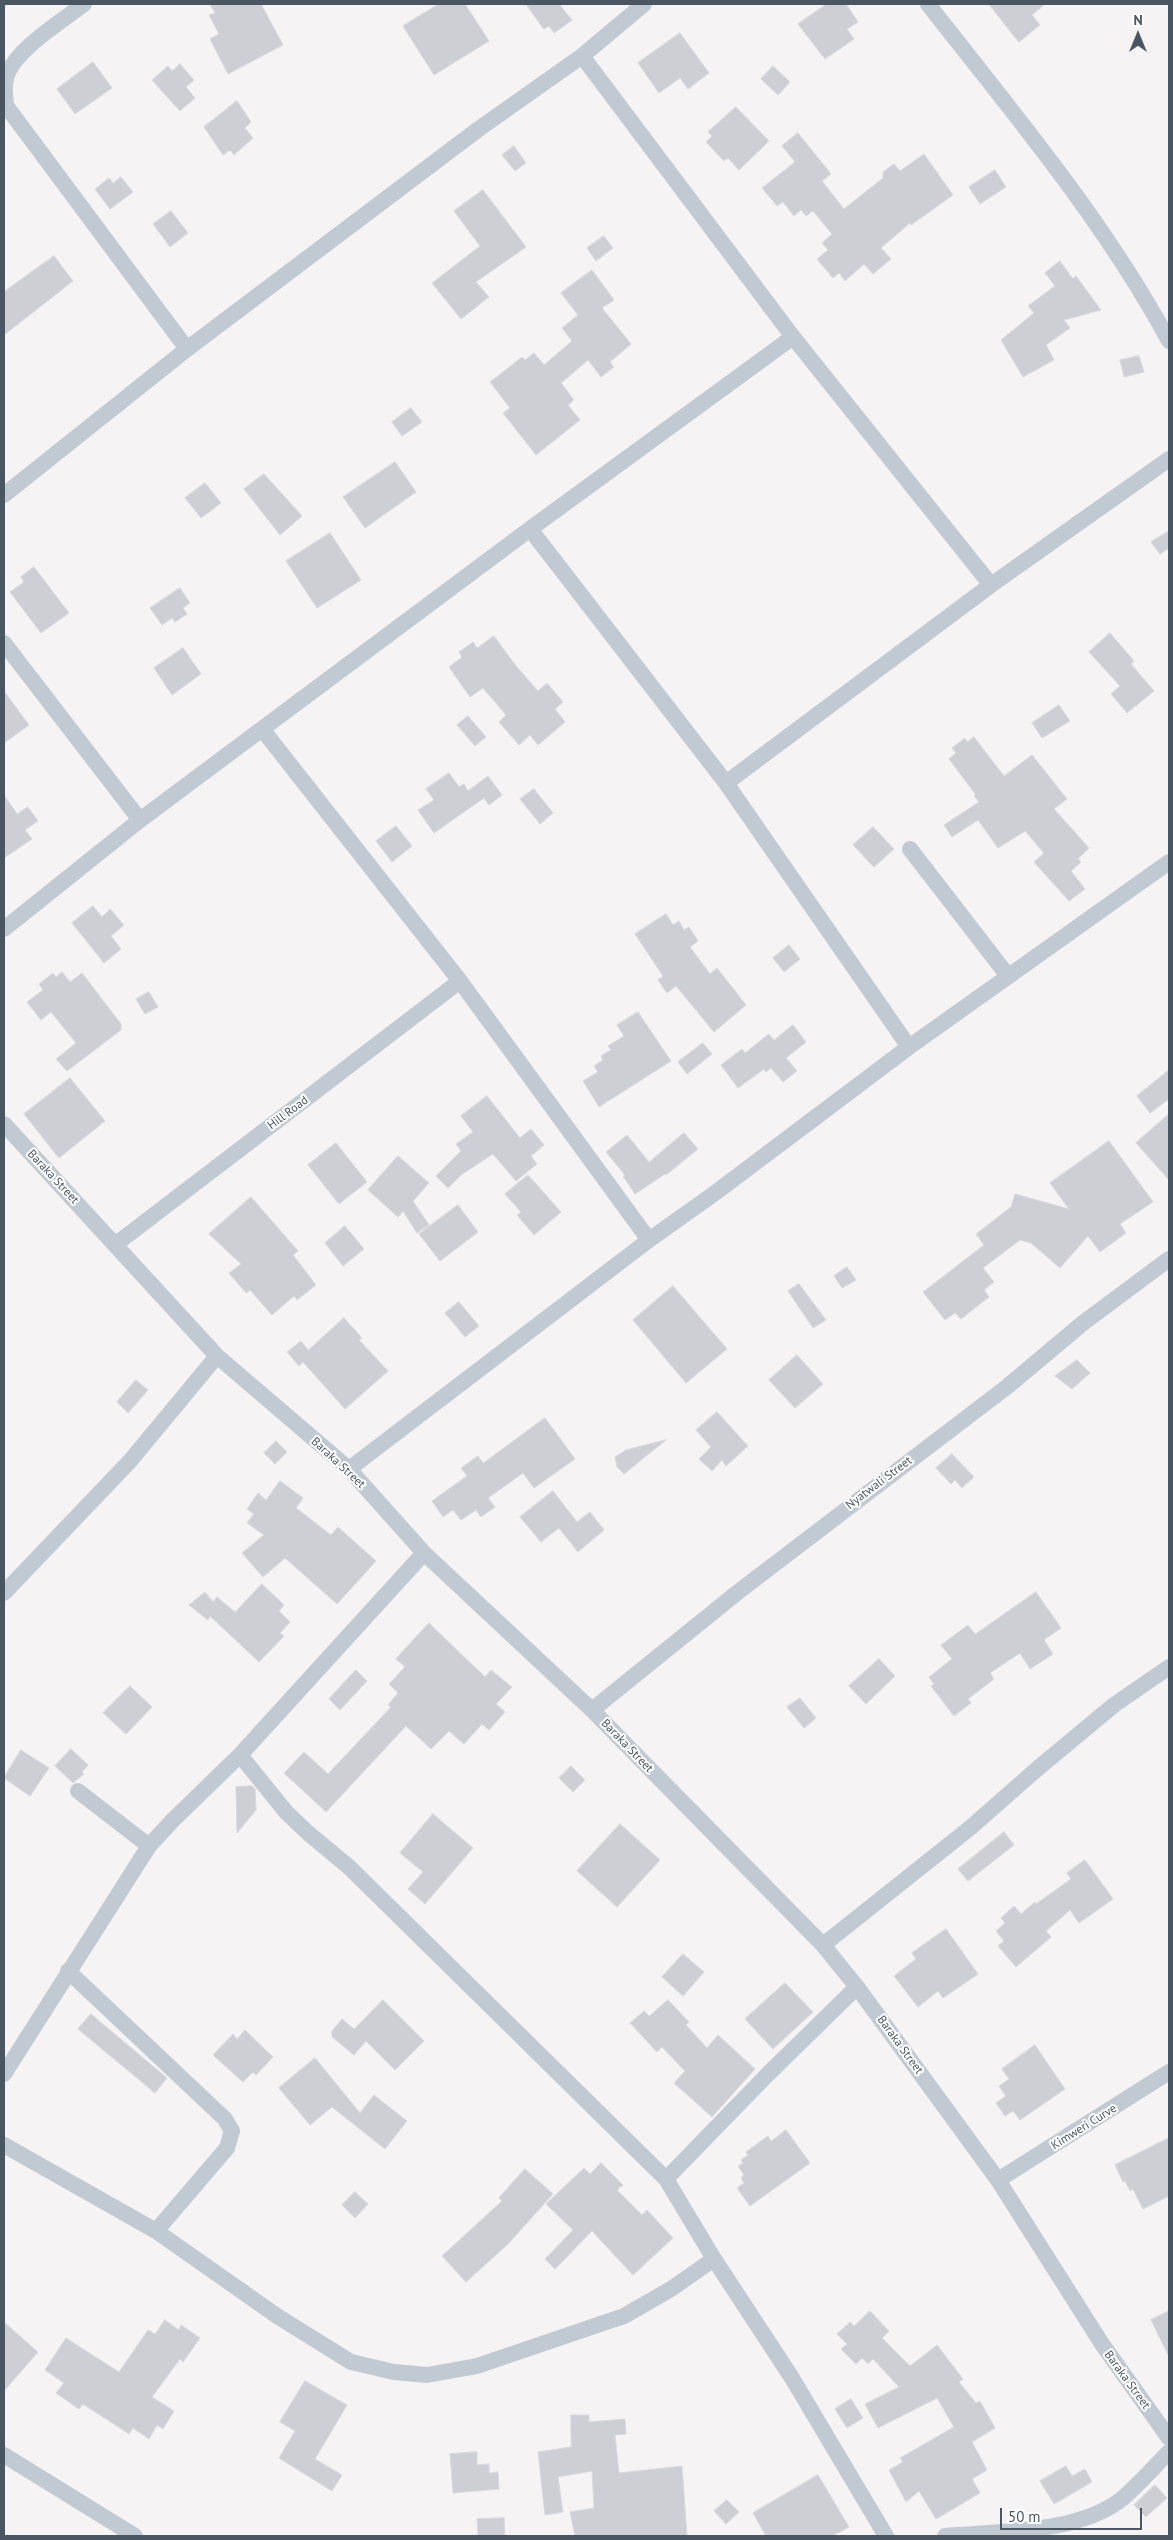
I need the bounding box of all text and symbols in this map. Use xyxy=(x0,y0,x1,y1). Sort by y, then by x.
north arrow xyxy=(1113,10,1163,60)
text: N xyxy=(1133,11,1143,29)
street label: Hill Road xyxy=(265,1093,311,1133)
street label: Baraka Street xyxy=(24,1147,82,1207)
street label: Baraka Street xyxy=(308,1434,368,1492)
street label: Nyatwali Street xyxy=(843,1453,915,1513)
street label: Baraka Street xyxy=(598,1716,656,1776)
street label: Baraka Street xyxy=(874,2013,926,2077)
street label: Kimweri Curve xyxy=(1049,2101,1119,2153)
street label: Baraka Street xyxy=(1101,2348,1153,2412)
scale bar xyxy=(1003,2498,1146,2530)
text: 50 m xyxy=(1008,2507,1041,2526)

